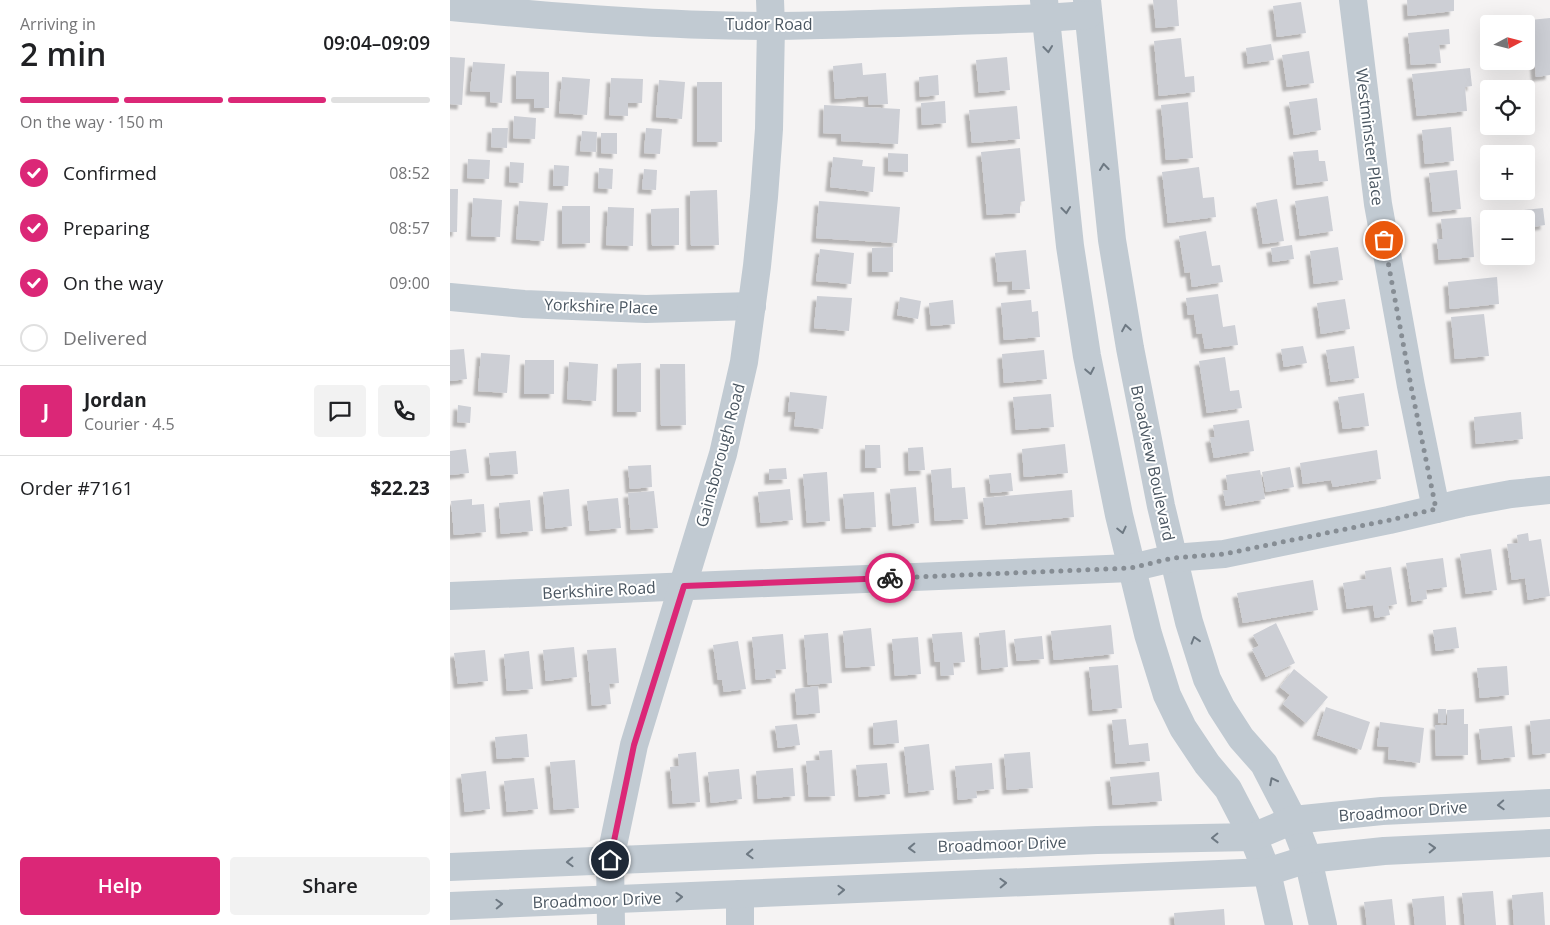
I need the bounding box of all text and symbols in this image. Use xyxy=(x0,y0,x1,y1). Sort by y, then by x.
text: Arriving in xyxy=(20,13,96,35)
street label: Tudor Road xyxy=(726,13,812,35)
north arrow xyxy=(1480,15,1535,70)
map controls xyxy=(1480,15,1535,265)
text: 09:04–09:09 xyxy=(323,30,430,56)
text: 2 min xyxy=(20,32,106,75)
one-way arrow xyxy=(1042,45,1053,53)
street label: Westminster Place xyxy=(1351,67,1389,207)
button: locate xyxy=(1480,80,1535,135)
text: On the way · 150 m xyxy=(20,111,163,133)
button: + xyxy=(1480,145,1535,200)
icon: check xyxy=(20,159,48,187)
text: Confirmed xyxy=(63,160,157,186)
text: 08:52 xyxy=(389,162,430,184)
one-way arrow xyxy=(1099,163,1110,171)
one-way arrow xyxy=(1060,206,1071,214)
button: − xyxy=(1480,210,1535,265)
icon: check xyxy=(20,214,48,242)
text: Preparing xyxy=(63,215,150,241)
text: 08:57 xyxy=(389,217,430,239)
pin xyxy=(1363,219,1405,261)
icon: bag xyxy=(1370,226,1398,254)
icon: check xyxy=(20,269,48,297)
text: On the way xyxy=(63,270,163,296)
text: 09:00 xyxy=(389,272,430,294)
street label: Yorkshire Place xyxy=(544,293,658,319)
one-way arrow xyxy=(1122,323,1132,332)
text: Delivered xyxy=(63,325,147,351)
one-way arrow xyxy=(1085,366,1095,375)
street label: Gainsborough Road xyxy=(690,381,750,529)
street label: Broadview Boulevard xyxy=(1126,383,1180,543)
button: chat xyxy=(314,385,366,437)
button: phone xyxy=(378,385,430,437)
text: Jordan xyxy=(84,387,147,413)
text: J xyxy=(43,398,49,424)
text: Courier · 4.5 xyxy=(84,413,175,435)
text: Order #7161 xyxy=(20,475,133,501)
text: $22.23 xyxy=(370,475,430,501)
one-way arrow xyxy=(1116,526,1127,534)
courier xyxy=(865,553,915,603)
icon: bike xyxy=(876,564,904,592)
street label: Berkshire Road xyxy=(542,576,656,604)
one-way arrow xyxy=(1190,637,1200,645)
one-way arrow xyxy=(1269,777,1279,786)
street label: Broadmoor Drive xyxy=(1338,796,1468,826)
one-way arrow xyxy=(1497,800,1505,811)
street label: Broadmoor Drive xyxy=(937,831,1067,857)
one-way arrow xyxy=(1211,833,1218,843)
pin xyxy=(589,839,631,881)
one-way arrow xyxy=(908,842,916,853)
one-way arrow xyxy=(1428,843,1436,854)
icon: home xyxy=(596,846,624,874)
one-way arrow xyxy=(746,849,754,860)
one-way arrow xyxy=(566,856,574,867)
button: Help xyxy=(20,857,220,915)
button: Share xyxy=(230,857,430,915)
one-way arrow xyxy=(1000,878,1008,888)
one-way arrow xyxy=(837,884,845,895)
street label: Broadmoor Drive xyxy=(532,887,662,913)
one-way arrow xyxy=(675,891,683,902)
one-way arrow xyxy=(495,899,503,909)

